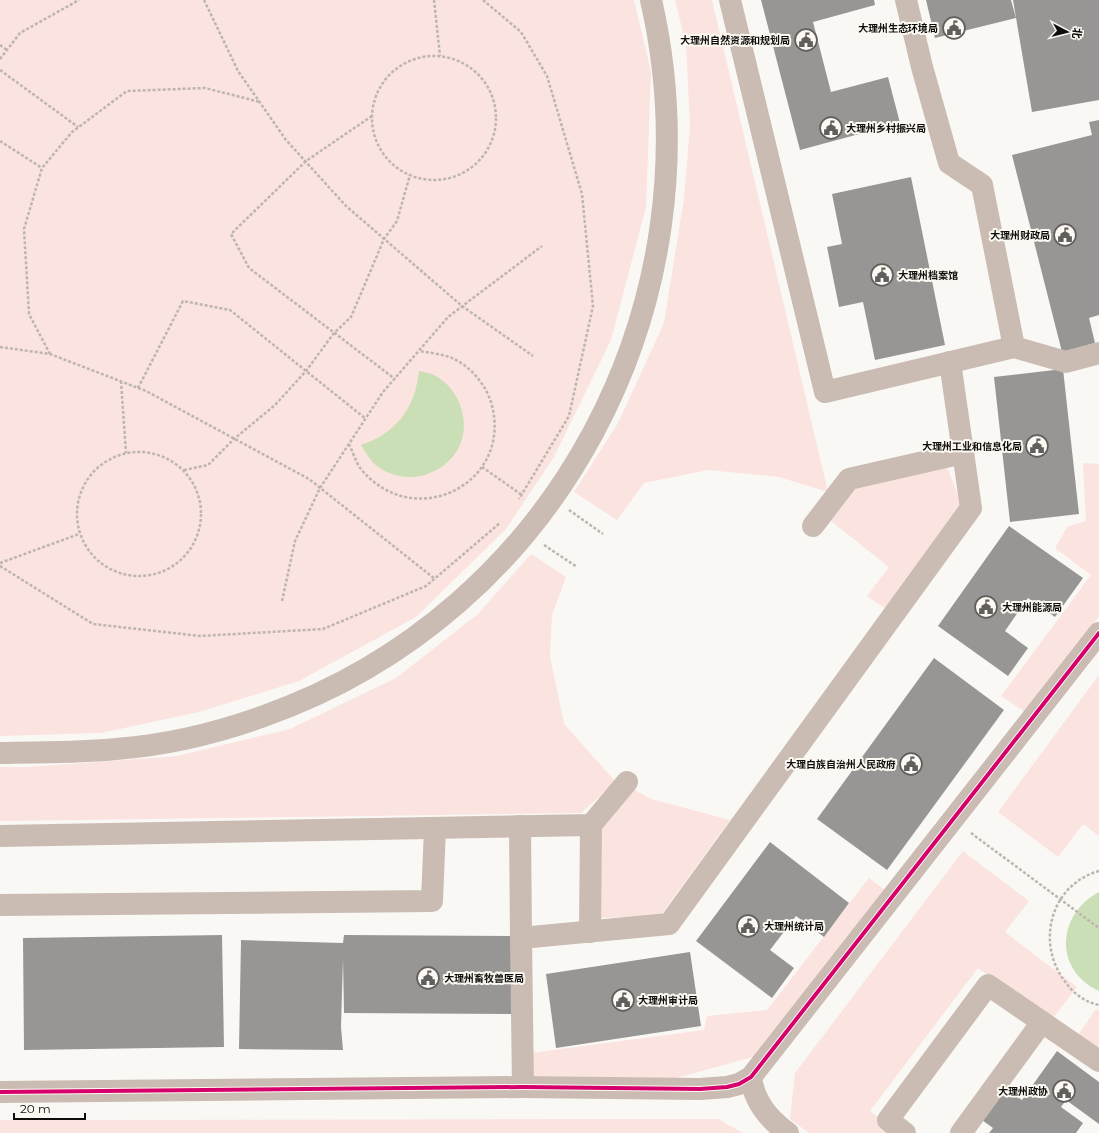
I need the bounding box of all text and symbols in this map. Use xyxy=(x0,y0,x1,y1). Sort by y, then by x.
north arrow xyxy=(1047,12,1087,52)
public building icon: 大理州生态环境局 xyxy=(941,15,967,41)
place label: 大理州生态环境局 xyxy=(858,22,938,35)
public building icon: 大理州自然资源和规划局 xyxy=(793,27,819,53)
text: 北 xyxy=(1069,27,1085,40)
place label: 大理州自然资源和规划局 xyxy=(680,34,790,47)
public building icon: 大理州乡村振兴局 xyxy=(818,115,844,141)
place label: 大理州乡村振兴局 xyxy=(846,122,926,135)
public building icon: 大理州财政局 xyxy=(1052,222,1078,248)
place label: 大理州财政局 xyxy=(990,229,1050,242)
public building icon: 大理州档案馆 xyxy=(869,262,895,288)
place label: 大理州档案馆 xyxy=(898,269,958,282)
public building icon: 大理州工业和信息化局 xyxy=(1024,433,1050,459)
place label: 大理州工业和信息化局 xyxy=(922,440,1022,453)
public building icon: 大理州能源局 xyxy=(973,594,999,620)
place label: 大理州能源局 xyxy=(1002,601,1062,614)
public building icon: 大理白族自治州人民政府 xyxy=(898,751,924,777)
place label: 大理白族自治州人民政府 xyxy=(786,758,896,771)
public building icon: 大理州统计局 xyxy=(735,913,761,939)
place label: 大理州统计局 xyxy=(764,920,824,933)
public building icon: 大理州畜牧兽医局 xyxy=(415,965,441,991)
place label: 大理州畜牧兽医局 xyxy=(444,972,524,985)
public building icon: 大理州审计局 xyxy=(610,987,636,1013)
place label: 大理州审计局 xyxy=(638,994,698,1007)
public building icon: 大理州政协 xyxy=(1051,1078,1077,1104)
place label: 大理州政协 xyxy=(998,1085,1048,1098)
scale bar xyxy=(14,1095,85,1121)
text: 20 m xyxy=(20,1101,51,1116)

